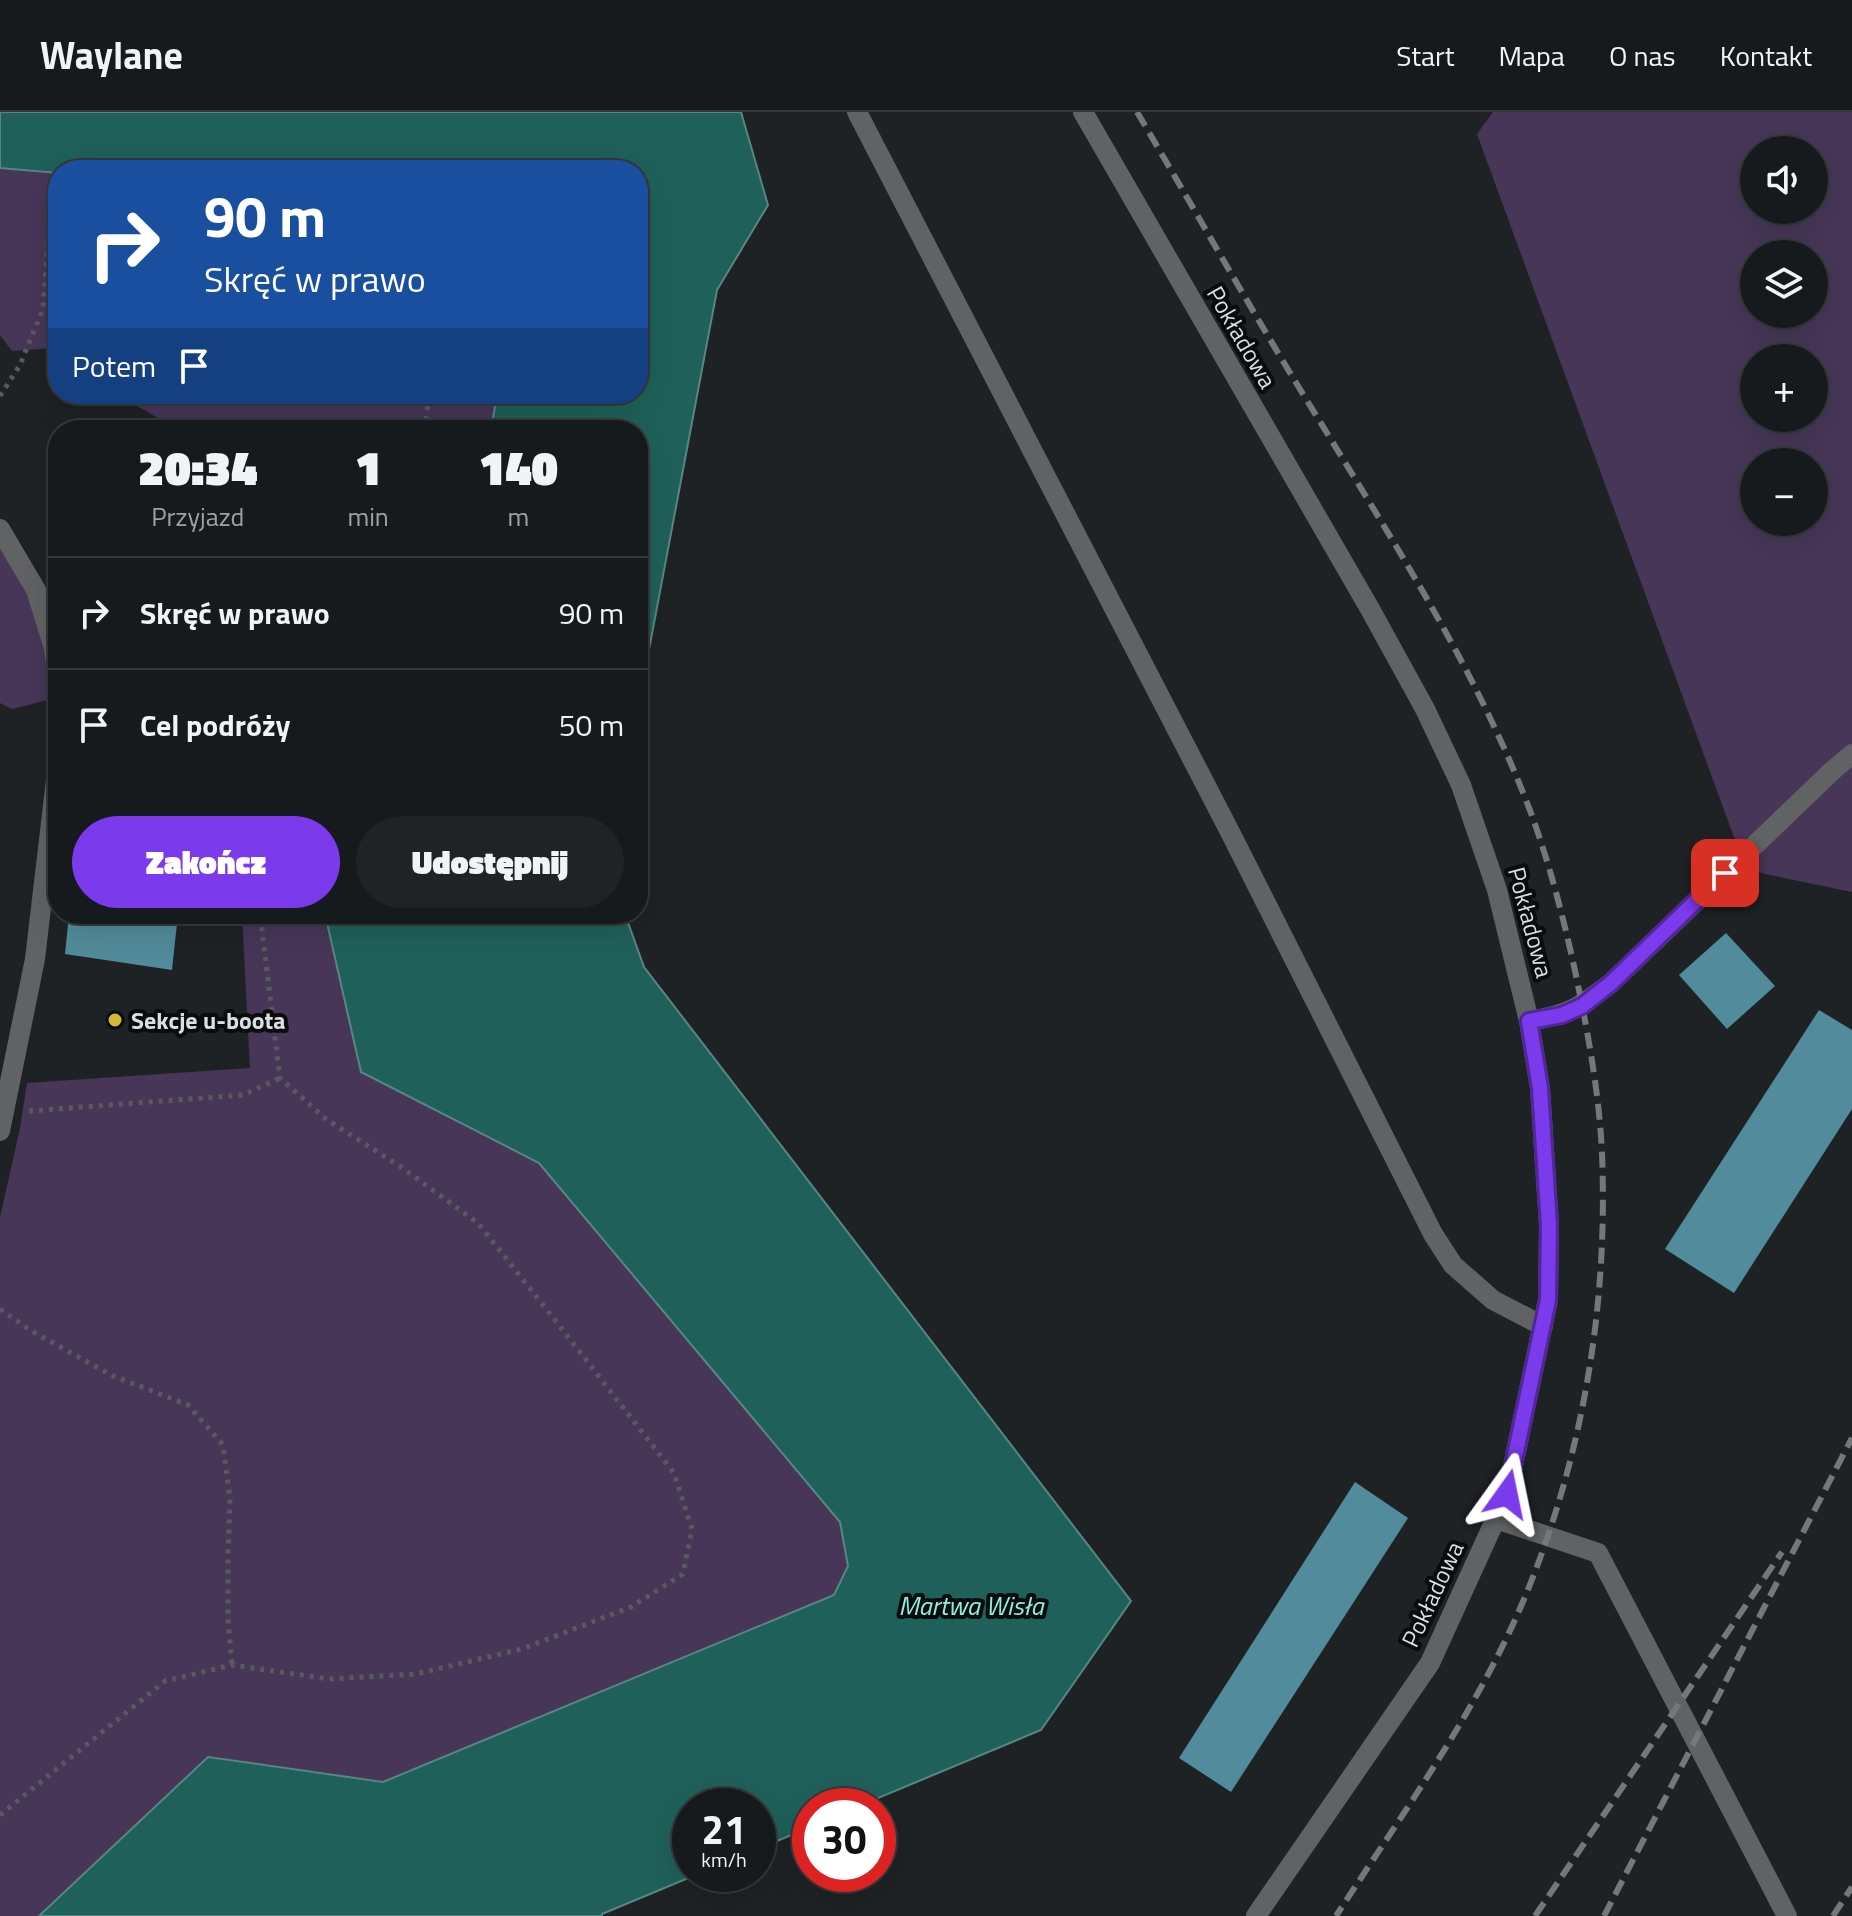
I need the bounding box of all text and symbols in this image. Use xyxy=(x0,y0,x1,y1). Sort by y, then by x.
text: Waylane xyxy=(40,26,183,84)
text: Start xyxy=(1396,34,1455,77)
text: Mapa xyxy=(1499,34,1565,77)
text: O nas xyxy=(1609,34,1676,77)
text: Kontakt xyxy=(1720,34,1812,77)
map controls xyxy=(1740,136,1828,536)
button: sound xyxy=(1740,136,1828,224)
text: 90 m xyxy=(204,174,326,259)
icon: right xyxy=(72,192,176,296)
button: layers xyxy=(1740,240,1828,328)
text: Skręć w prawo xyxy=(204,251,426,306)
street label: Pokładowa xyxy=(1198,279,1286,395)
text: Potem xyxy=(72,343,156,389)
icon: arrive xyxy=(172,344,216,388)
button: + xyxy=(1740,344,1828,432)
text: 20:34 xyxy=(138,431,257,504)
text: 1 xyxy=(355,431,381,504)
text: 140 xyxy=(479,431,558,504)
button: − xyxy=(1740,448,1828,536)
text: Przyjazd xyxy=(151,497,244,536)
text: min xyxy=(347,497,389,536)
text: m xyxy=(508,497,529,536)
text: Skręć w prawo xyxy=(140,590,330,636)
text: 90 m xyxy=(559,590,624,636)
icon: right xyxy=(72,591,116,635)
text: Cel podróży xyxy=(140,702,291,748)
text: 50 m xyxy=(559,702,624,748)
icon: arrive xyxy=(72,703,116,747)
button: Zakończ xyxy=(72,816,340,908)
button: Udostępnij xyxy=(356,816,624,908)
pin xyxy=(1691,839,1759,907)
icon: arrive xyxy=(1703,851,1747,895)
street label: Pokładowa xyxy=(1499,863,1563,981)
place label: Sekcje u-boota xyxy=(131,1002,286,1038)
marker: Sekcje u-boota xyxy=(106,1011,124,1029)
position arrow xyxy=(1465,1452,1549,1536)
street label: Pokładowa xyxy=(1392,1535,1472,1653)
water label: Martwa Wisła xyxy=(898,1586,1046,1625)
speed limit sign: 30 xyxy=(792,1788,896,1892)
text: 21 xyxy=(702,1799,746,1860)
text: km/h xyxy=(701,1844,747,1875)

